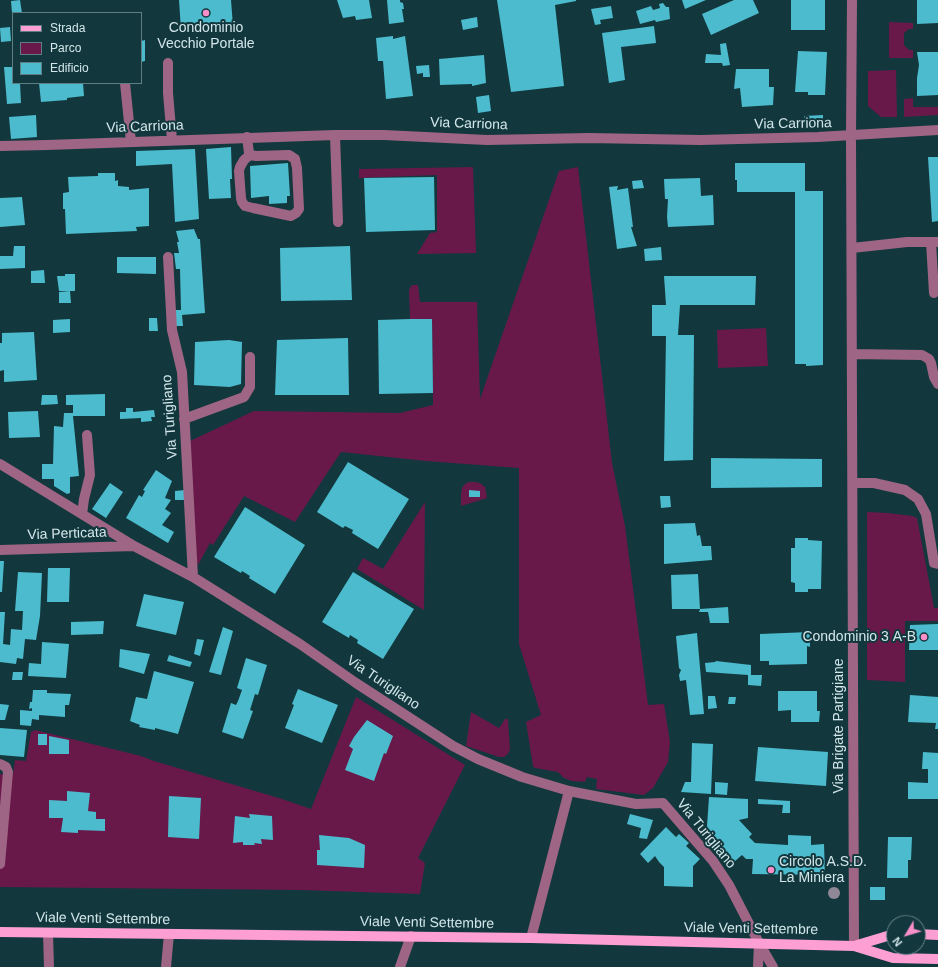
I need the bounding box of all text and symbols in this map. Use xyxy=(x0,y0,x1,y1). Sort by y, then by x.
marker: Condominio Vecchio Portale xyxy=(201,8,211,18)
legend xyxy=(12,12,142,84)
place label: Condominio Vecchio Portale xyxy=(157,20,255,52)
text: Strada xyxy=(50,21,85,35)
text: Parco xyxy=(50,41,81,55)
text: Edificio xyxy=(50,61,89,75)
street label: Via Carriona xyxy=(430,114,508,134)
street label: Via Carriona xyxy=(754,115,832,133)
street label: Via Carriona xyxy=(106,117,184,137)
street label: Via Turigliano xyxy=(159,374,181,460)
street label: Via Perticata xyxy=(27,524,107,544)
place label: Condominio 3 A-B xyxy=(802,629,916,645)
marker: Condominio 3 A-B xyxy=(919,632,929,642)
street label: Via Turigliano xyxy=(343,652,423,714)
street label: Via Brigate Partigiane xyxy=(831,658,847,794)
street label: Via Turigliano xyxy=(673,796,739,872)
place label: Circolo A.S.D. La Miniera xyxy=(779,854,867,886)
marker: Circolo A.S.D. La Miniera xyxy=(766,865,776,875)
street label: Viale Venti Settembre xyxy=(36,909,170,929)
street label: Viale Venti Settembre xyxy=(360,913,494,933)
north arrow xyxy=(886,915,926,955)
street label: Viale Venti Settembre xyxy=(684,919,818,939)
text: N xyxy=(890,935,905,949)

